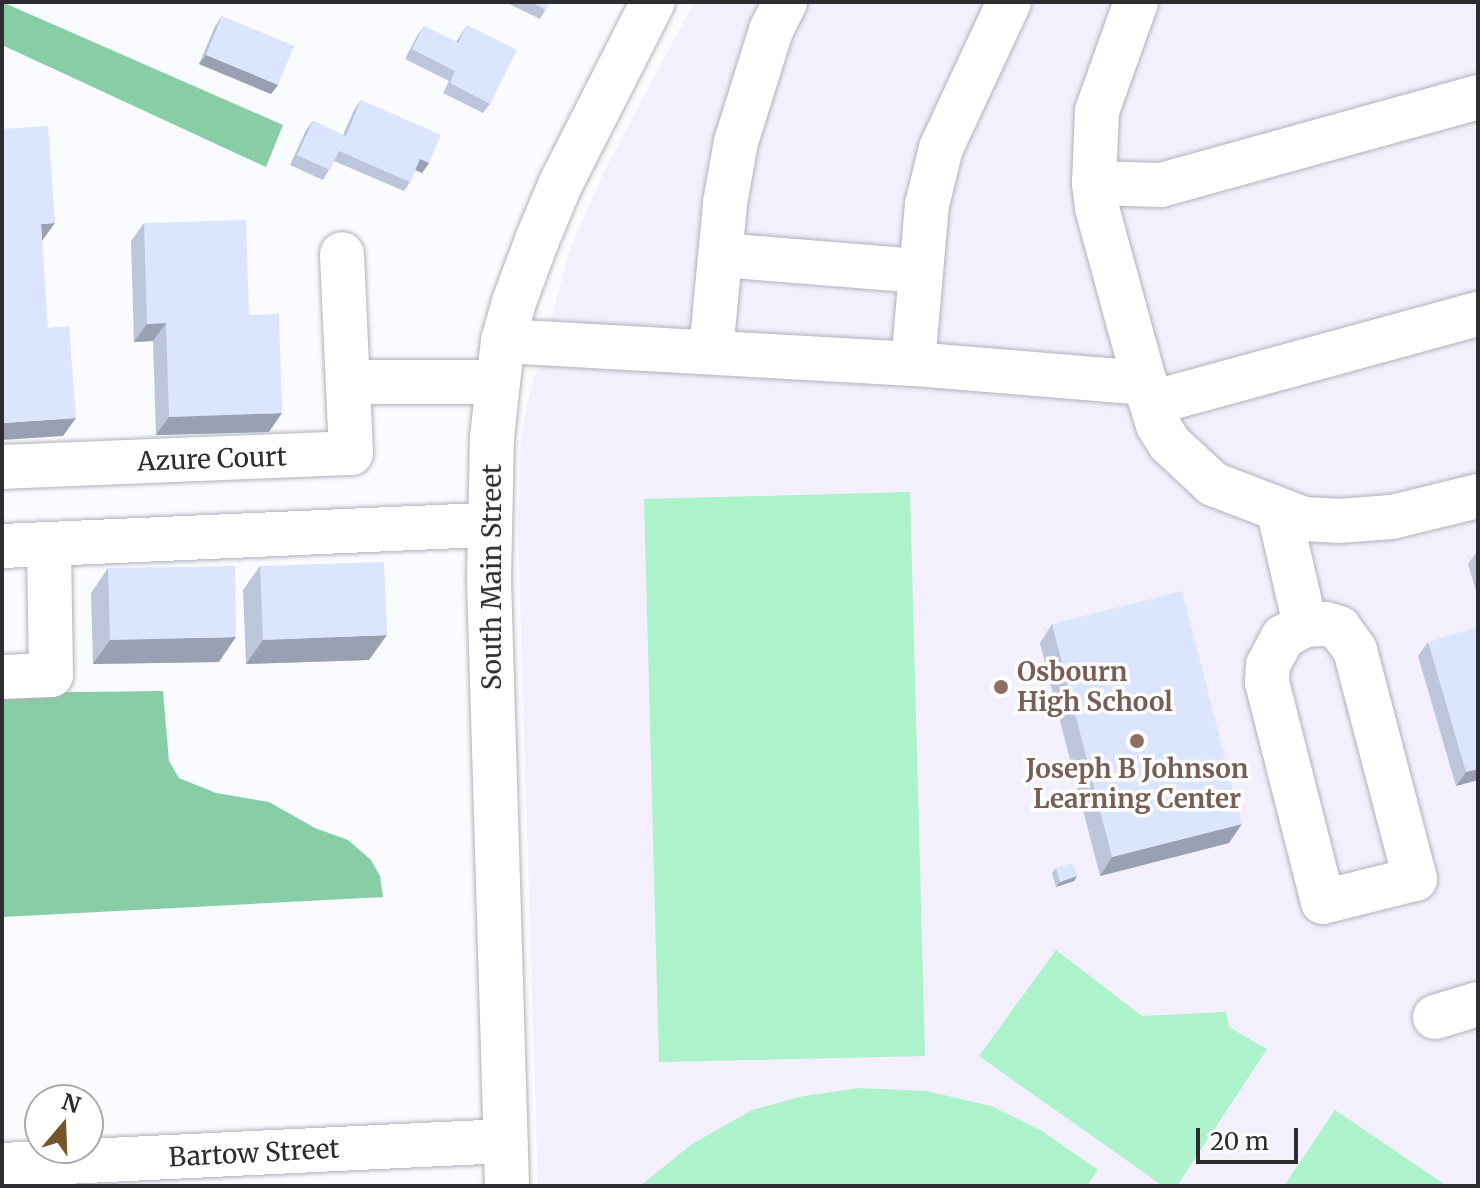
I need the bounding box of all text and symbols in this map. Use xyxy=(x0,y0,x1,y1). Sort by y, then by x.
street label: Azure Court xyxy=(137,441,287,477)
street label: South Main Street xyxy=(476,464,508,690)
place label: Osbourn High School xyxy=(1017,656,1173,718)
marker: Osbourn High School xyxy=(992,678,1010,696)
marker: Joseph B Johnson Learning Center xyxy=(1128,732,1146,750)
place label: Joseph B Johnson Learning Center xyxy=(1026,753,1248,814)
north arrow xyxy=(24,1084,104,1164)
text: N xyxy=(58,1087,84,1119)
scale bar xyxy=(1200,1112,1302,1162)
text: 20 m xyxy=(1210,1126,1269,1157)
street label: Bartow Street xyxy=(168,1133,340,1173)

